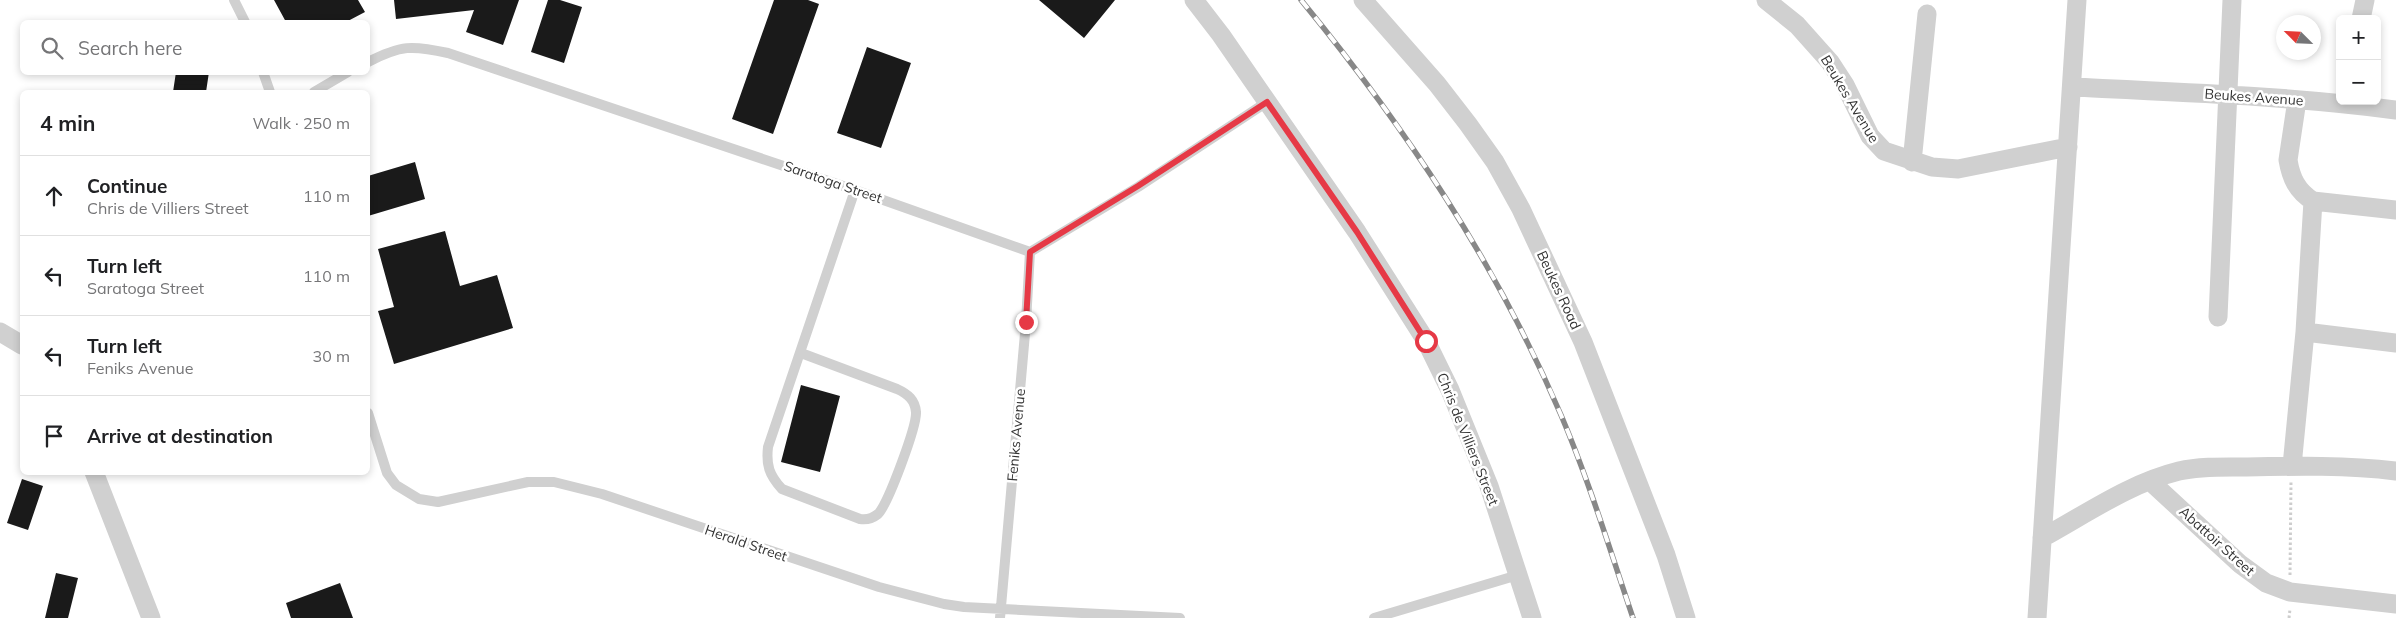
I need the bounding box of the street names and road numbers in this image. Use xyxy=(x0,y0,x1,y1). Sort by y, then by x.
street label: Beukes Avenue xyxy=(1817,52,1883,146)
street label: Beukes Avenue xyxy=(2204,85,2304,109)
street label: Saratoga Street xyxy=(782,157,885,207)
street label: Beukes Road xyxy=(1533,248,1585,332)
street label: Chris de Villiers Street xyxy=(1433,370,1503,508)
street label: Feniks Avenue xyxy=(1003,388,1029,482)
street label: Abattoir Street xyxy=(2176,502,2259,580)
street label: Herald Street xyxy=(702,521,790,566)

